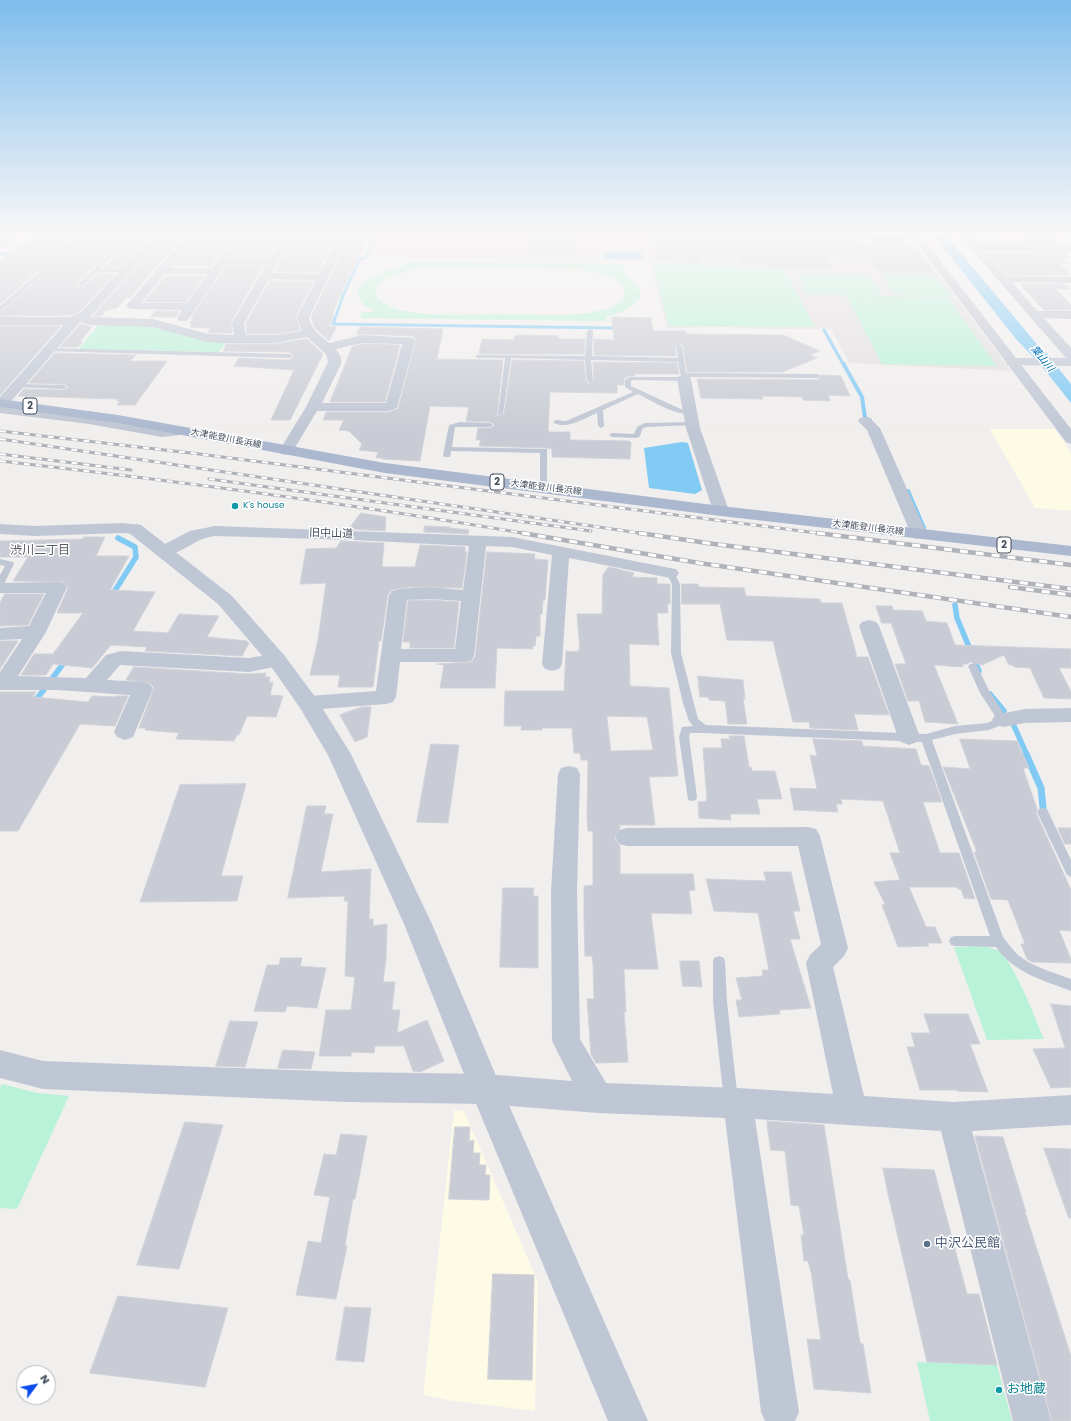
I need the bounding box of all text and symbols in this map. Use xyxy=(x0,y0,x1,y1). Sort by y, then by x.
water label: 葉山川 xyxy=(1028,344,1056,374)
road number: 2 xyxy=(23,398,37,414)
street label: 大津能登川長浜線 xyxy=(190,427,262,451)
road number: 2 xyxy=(490,474,504,490)
street label: 大津能登川長浜線 xyxy=(510,478,582,498)
marker: K's house xyxy=(230,501,240,511)
place label: K's house xyxy=(243,501,284,511)
street label: 大津能登川長浜線 xyxy=(832,518,904,538)
street label: 旧中山道 xyxy=(309,527,353,541)
road number: 2 xyxy=(997,537,1011,553)
district label: 渋川二丁目 xyxy=(10,544,70,558)
place label: 中沢公民館 xyxy=(935,1236,1000,1252)
marker: 中沢公民館 xyxy=(922,1239,932,1249)
north arrow xyxy=(16,1365,56,1405)
text: N xyxy=(36,1371,54,1387)
place label: お地蔵 xyxy=(1007,1382,1046,1398)
marker: お地蔵 xyxy=(994,1385,1004,1395)

